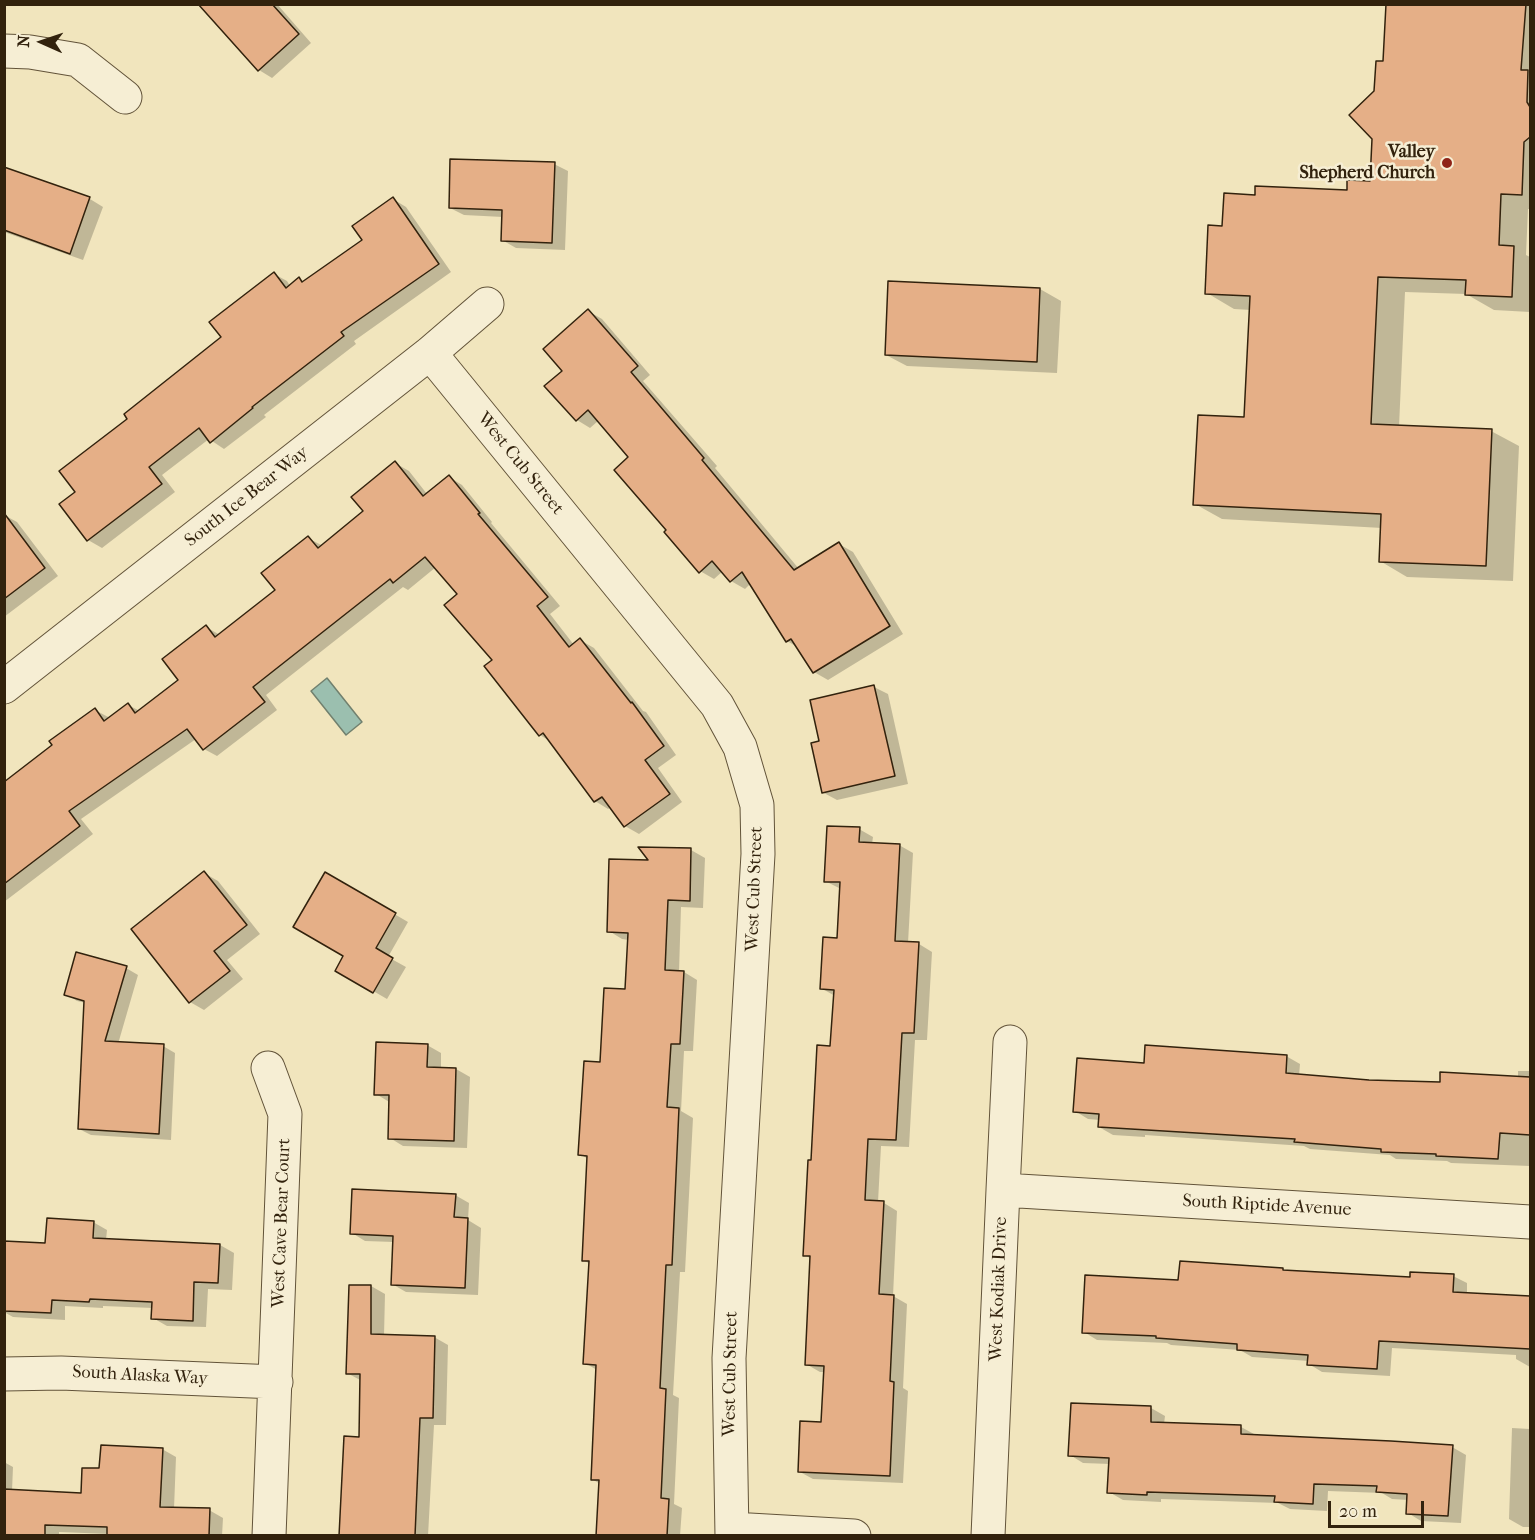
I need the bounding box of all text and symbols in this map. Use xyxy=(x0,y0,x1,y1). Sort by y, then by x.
north arrow xyxy=(12,12,72,72)
text: N xyxy=(14,34,33,48)
place label: Valley Shepherd Church xyxy=(1299,142,1435,184)
marker: Valley Shepherd Church xyxy=(1440,156,1454,170)
street label: West Cub Street xyxy=(472,409,568,519)
street label: South Ice Bear Way xyxy=(181,442,313,552)
street label: West Cub Street xyxy=(742,826,768,952)
street label: West Cave Bear Court xyxy=(268,1138,296,1308)
street label: South Riptide Avenue xyxy=(1182,1191,1352,1221)
street label: West Kodiak Drive xyxy=(986,1216,1012,1362)
street label: West Cub Street xyxy=(719,1311,743,1437)
street label: South Alaska Way xyxy=(72,1362,208,1390)
scale bar xyxy=(1331,1489,1427,1527)
text: 20 m xyxy=(1339,1501,1377,1522)

